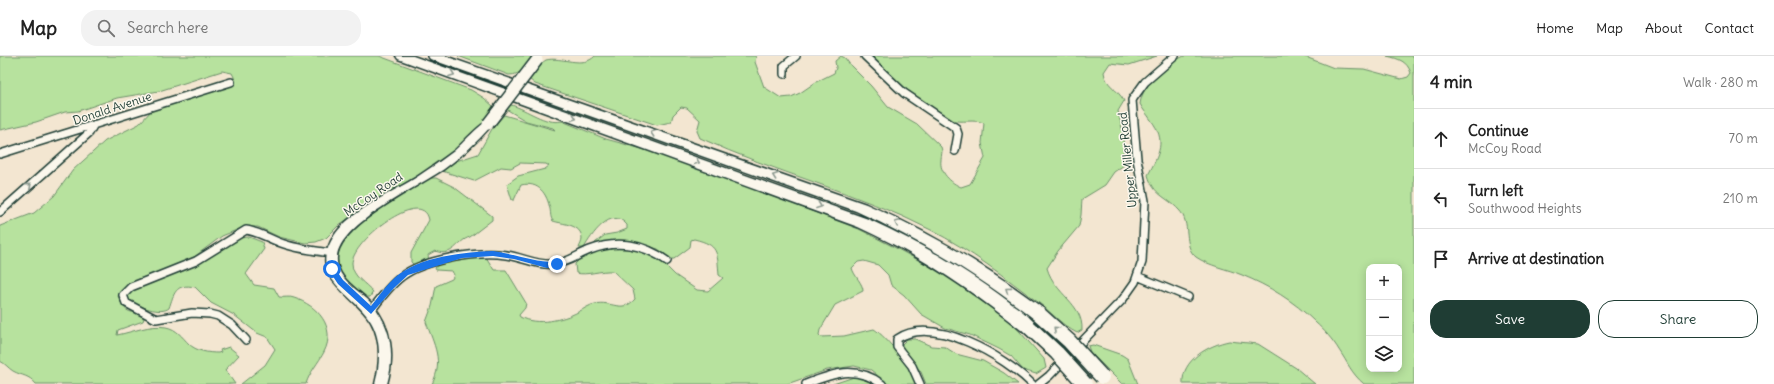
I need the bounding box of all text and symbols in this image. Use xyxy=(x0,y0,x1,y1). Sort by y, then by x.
search box xyxy=(81,10,361,46)
text: Map xyxy=(20,16,57,40)
icon: search xyxy=(95,17,117,39)
text: Search here xyxy=(127,18,208,37)
text: Home xyxy=(1536,19,1574,37)
text: Map xyxy=(1596,19,1623,37)
text: About xyxy=(1645,19,1683,37)
text: Contact xyxy=(1705,19,1754,37)
one-way arrow xyxy=(448,70,455,78)
text: 4 min xyxy=(1430,71,1472,93)
text: Walk · 280 m xyxy=(1683,74,1758,91)
street label: Donald Avenue xyxy=(71,88,153,128)
street label: Upper Miller Road xyxy=(1115,111,1139,209)
one-way arrow xyxy=(571,113,578,122)
text: Continue xyxy=(1468,121,1529,140)
icon: ahead xyxy=(1430,128,1452,150)
one-way arrow xyxy=(649,129,656,138)
text: 70 m xyxy=(1729,130,1758,147)
text: McCoy Road xyxy=(1468,140,1542,157)
one-way arrow xyxy=(693,157,700,165)
street label: McCoy Road xyxy=(341,169,405,219)
one-way arrow xyxy=(772,172,779,181)
text: Turn left xyxy=(1468,181,1523,200)
one-way arrow xyxy=(24,183,32,190)
icon: left xyxy=(1430,188,1452,210)
text: 210 m xyxy=(1723,190,1758,207)
text: Southwood Heights xyxy=(1468,200,1582,217)
one-way arrow xyxy=(816,201,823,209)
one-way arrow xyxy=(893,220,901,228)
icon: arrive xyxy=(1430,248,1452,270)
text: Arrive at destination xyxy=(1468,249,1604,268)
route end xyxy=(548,255,566,273)
route start xyxy=(323,260,341,278)
map controls xyxy=(1366,264,1402,372)
button: + xyxy=(1366,264,1402,300)
one-way arrow xyxy=(1005,287,1012,294)
button: − xyxy=(1366,300,1402,336)
button: Save xyxy=(1430,300,1590,338)
button: Share xyxy=(1598,300,1758,338)
one-way arrow xyxy=(1053,326,1061,333)
button: layers xyxy=(1366,336,1402,372)

